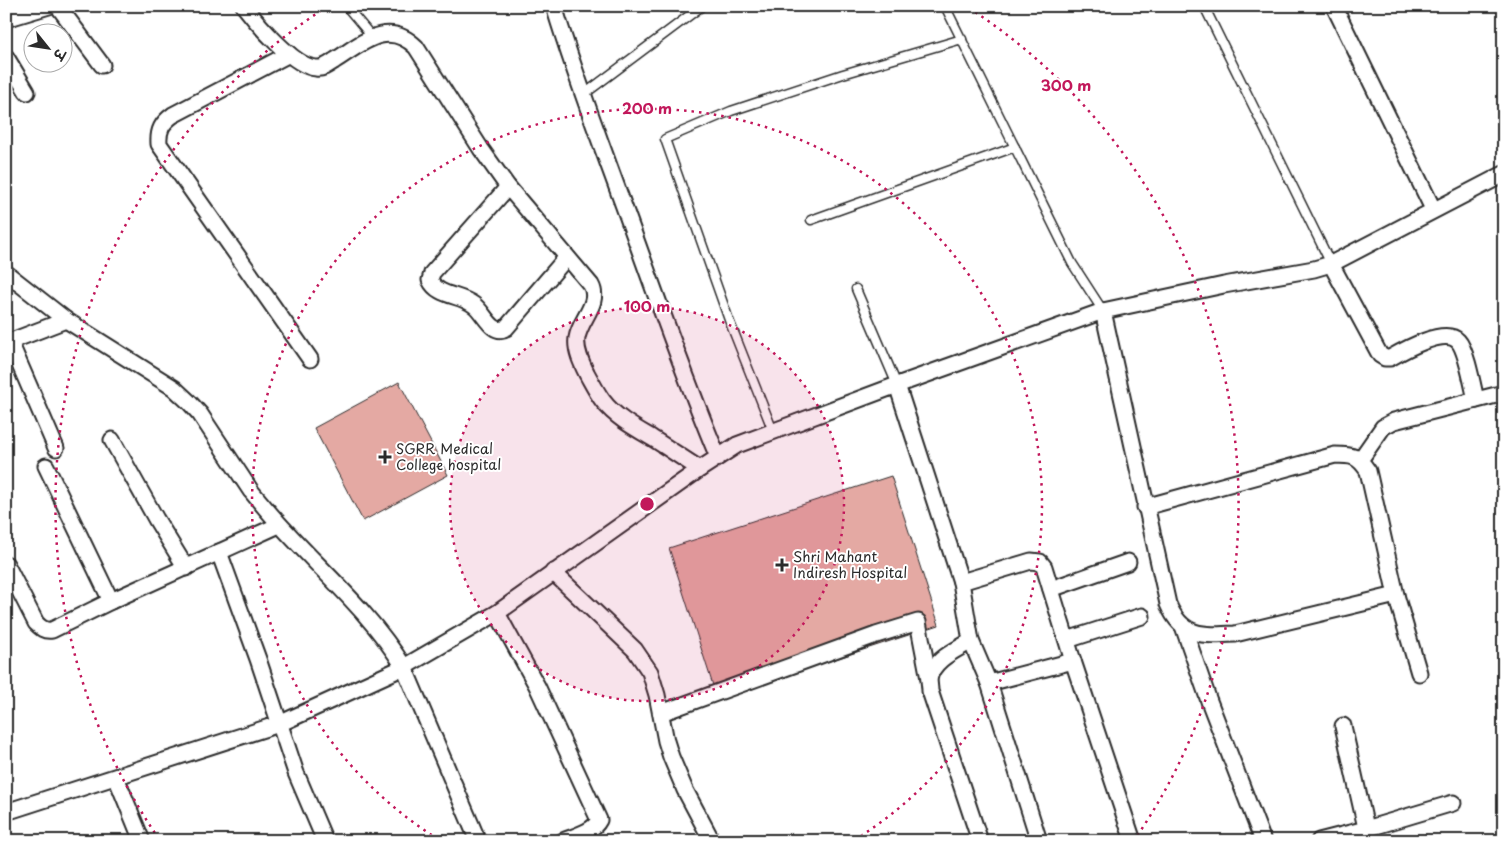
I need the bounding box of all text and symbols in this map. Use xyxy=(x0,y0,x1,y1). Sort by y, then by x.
north arrow xyxy=(22,22,72,72)
text: उ xyxy=(47,44,72,65)
text: 300 m xyxy=(1041,73,1091,96)
text: 200 m xyxy=(622,96,672,119)
text: 100 m xyxy=(624,294,670,317)
place label: SGRR Medical College hospital xyxy=(396,438,501,475)
marker: SGRR Medical College hospital xyxy=(378,450,392,464)
centre of rings xyxy=(638,495,656,513)
place label: Shri Mahant Indiresh Hospital xyxy=(793,546,907,583)
marker: Shri Mahant Indiresh Hospital xyxy=(775,558,789,572)

